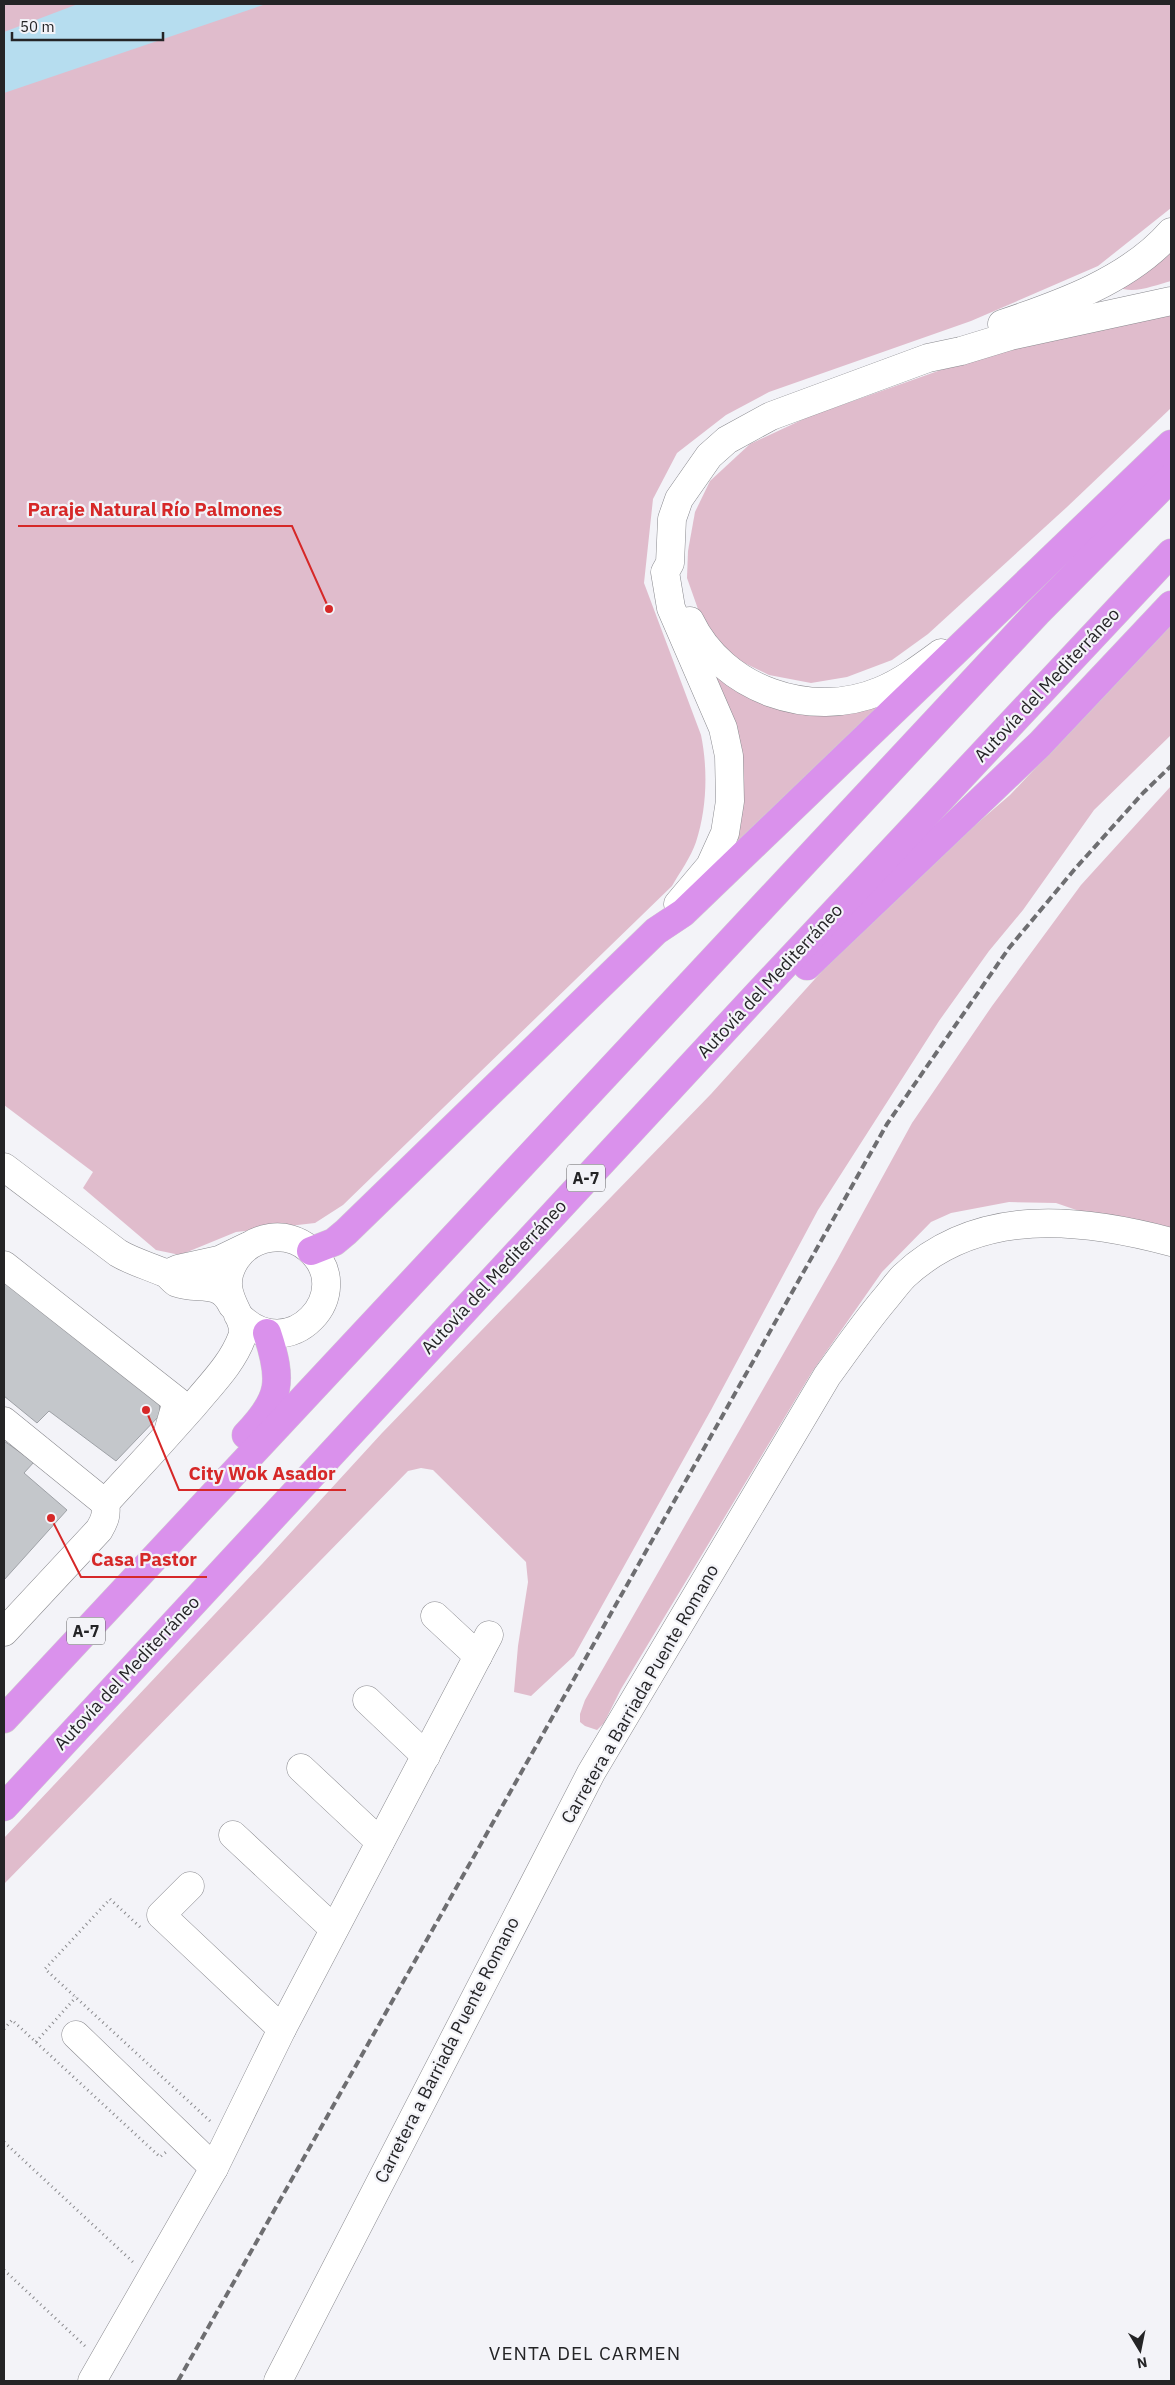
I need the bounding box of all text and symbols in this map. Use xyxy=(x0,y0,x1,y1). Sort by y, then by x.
scale bar xyxy=(12,10,164,42)
text: 50 m xyxy=(20,17,55,36)
callout: Paraje Natural Río Palmones xyxy=(18,492,292,526)
text: Paraje Natural Río Palmones xyxy=(28,497,282,521)
street label: Autovía del Mediterráneo xyxy=(969,603,1124,767)
street label: Autovía del Mediterráneo xyxy=(692,899,847,1063)
road number: A-7 xyxy=(567,1164,605,1192)
street label: Autovía del Mediterráneo xyxy=(416,1195,571,1359)
callout: City Wok Asador xyxy=(179,1456,346,1490)
text: City Wok Asador xyxy=(188,1461,336,1485)
callout: Casa Pastor xyxy=(81,1543,207,1577)
text: Casa Pastor xyxy=(91,1547,197,1571)
street label: Carretera a Barriada Puente Romano xyxy=(556,1560,723,1828)
street label: Autovía del Mediterráneo xyxy=(49,1591,204,1755)
road number: A-7 xyxy=(67,1618,105,1644)
street label: Carretera a Barriada Puente Romano xyxy=(369,1913,524,2187)
north arrow xyxy=(1115,2325,1165,2375)
district label: VENTA DEL CARMEN xyxy=(489,2341,681,2365)
text: N xyxy=(1136,2353,1149,2373)

